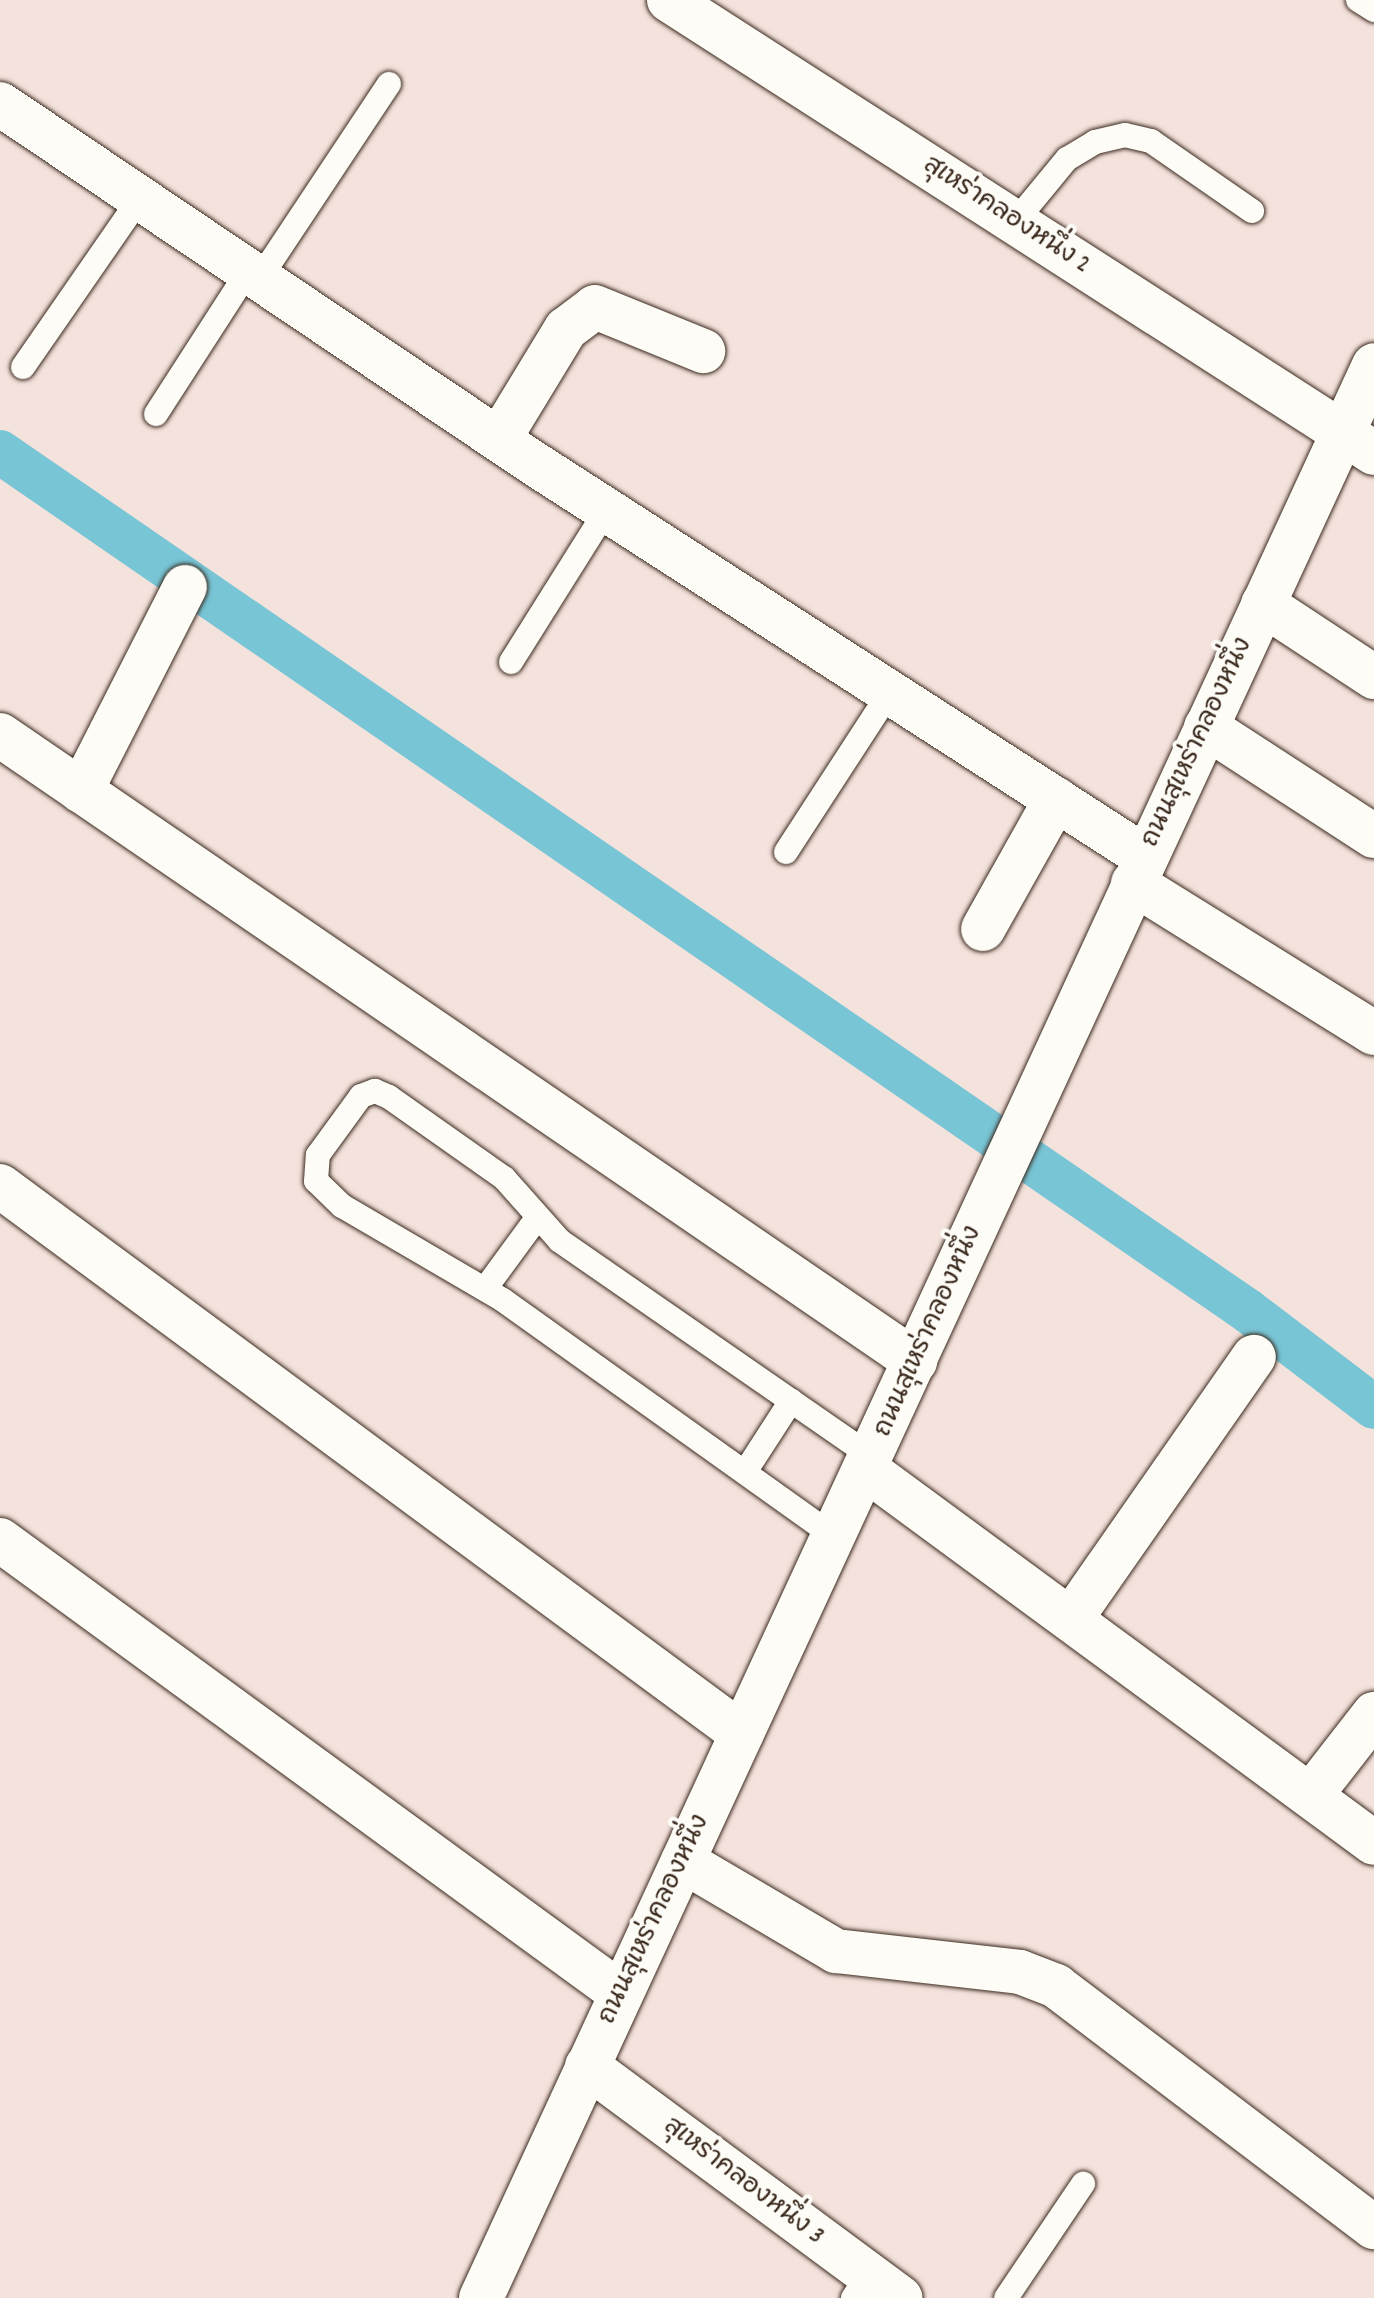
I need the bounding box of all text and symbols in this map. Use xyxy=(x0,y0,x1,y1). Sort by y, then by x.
street label: สุเหร่าคลองหนึ่ง 2 xyxy=(917,150,1095,282)
street label: ถนนสุเหร่าคลองหนึ่ง xyxy=(1136,633,1260,853)
street label: ถนนสุเหร่าคลองหนึ่ง xyxy=(868,1222,990,1442)
street label: ถนนสุเหร่าคลองหนึ่ง xyxy=(593,1810,717,2030)
street label: สุเหร่าคลองหนึ่ง 3 xyxy=(656,2111,830,2253)

